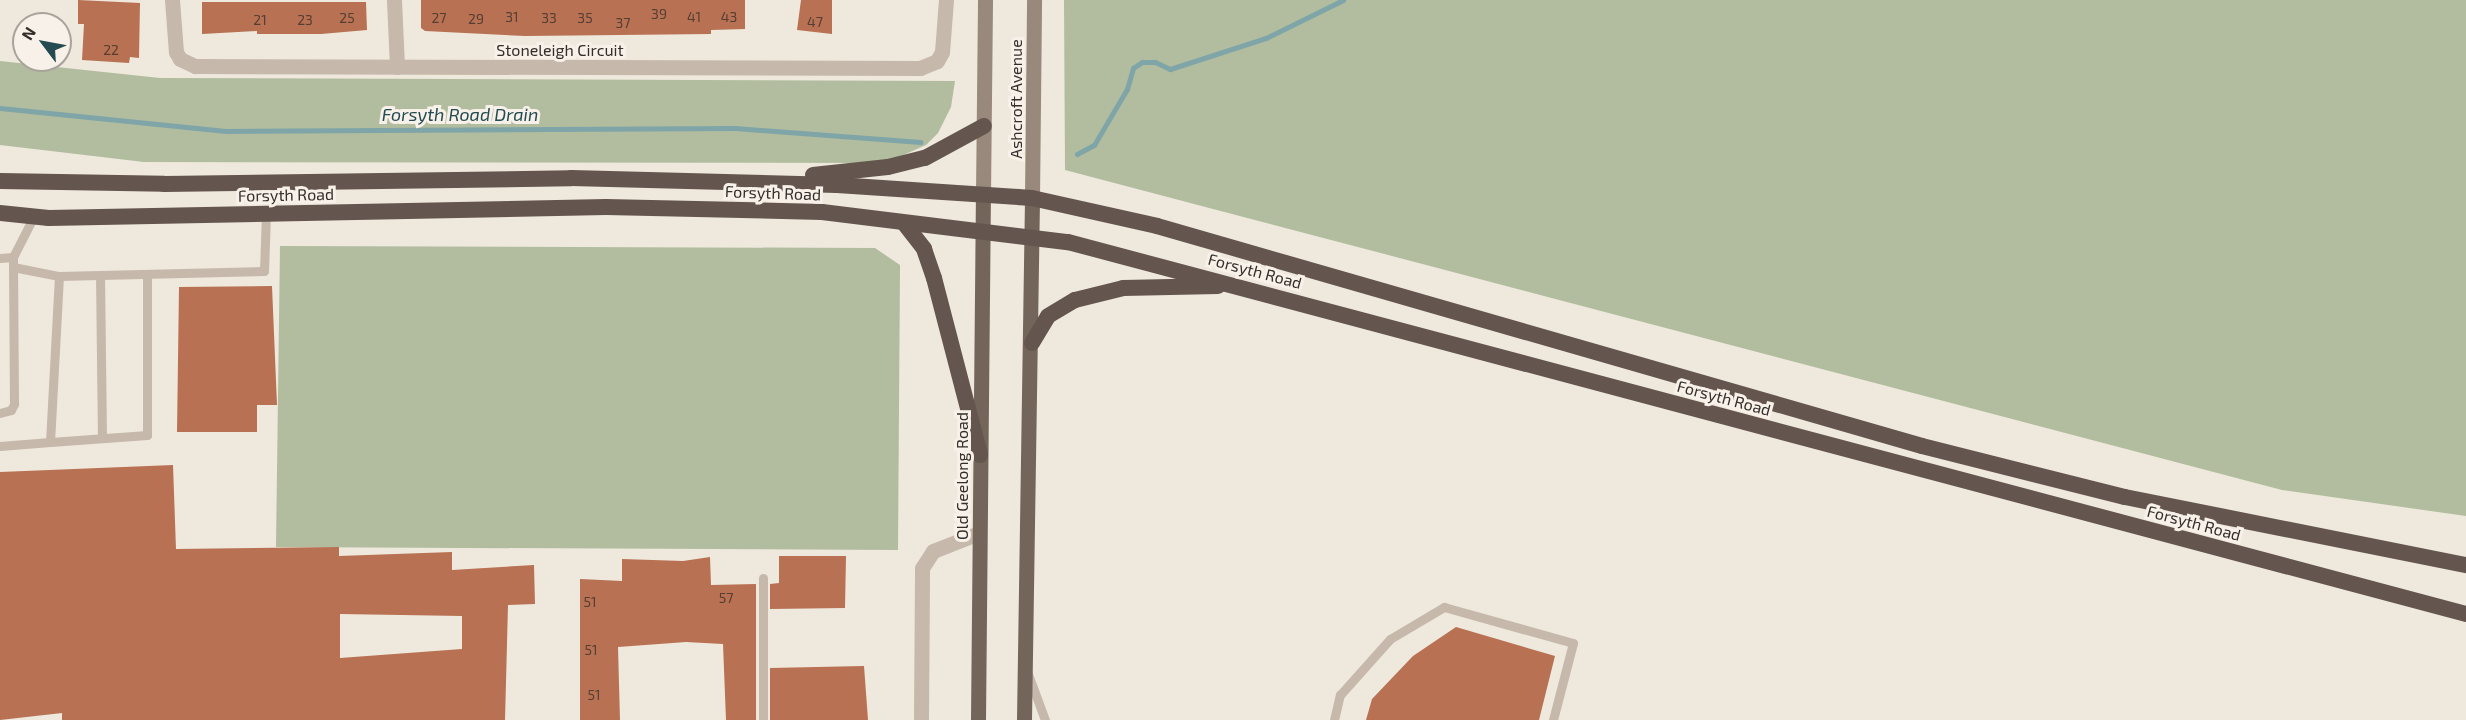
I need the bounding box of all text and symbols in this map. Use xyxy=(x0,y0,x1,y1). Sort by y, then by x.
house number: 39 xyxy=(651,6,667,22)
house number: 31 xyxy=(505,9,519,25)
house number: 41 xyxy=(687,9,701,25)
house number: 43 xyxy=(721,9,737,25)
house number: 25 xyxy=(339,10,355,26)
house number: 27 xyxy=(431,10,447,26)
house number: 33 xyxy=(541,10,557,26)
house number: 35 xyxy=(577,10,593,26)
house number: 29 xyxy=(468,11,484,27)
north arrow xyxy=(12,12,72,72)
house number: 21 xyxy=(253,12,267,28)
house number: 23 xyxy=(297,12,313,28)
house number: 47 xyxy=(807,14,823,30)
house number: 37 xyxy=(616,15,630,31)
text: N xyxy=(17,23,39,43)
street label: Ashcroft Avenue xyxy=(1006,39,1026,159)
street label: Stoneleigh Circuit xyxy=(496,40,624,60)
house number: 22 xyxy=(103,42,119,58)
water label: Forsyth Road Drain xyxy=(382,103,538,125)
street label: Forsyth Road xyxy=(725,182,821,204)
street label: Forsyth Road xyxy=(238,185,334,205)
street label: Forsyth Road xyxy=(1206,249,1304,293)
street label: Forsyth Road xyxy=(1675,376,1773,420)
street label: Old Geelong Road xyxy=(952,412,972,540)
street label: Forsyth Road xyxy=(2145,501,2243,545)
house number: 57 xyxy=(719,590,733,606)
house number: 51 xyxy=(583,594,597,610)
house number: 51 xyxy=(584,642,598,658)
house number: 51 xyxy=(587,687,601,703)

